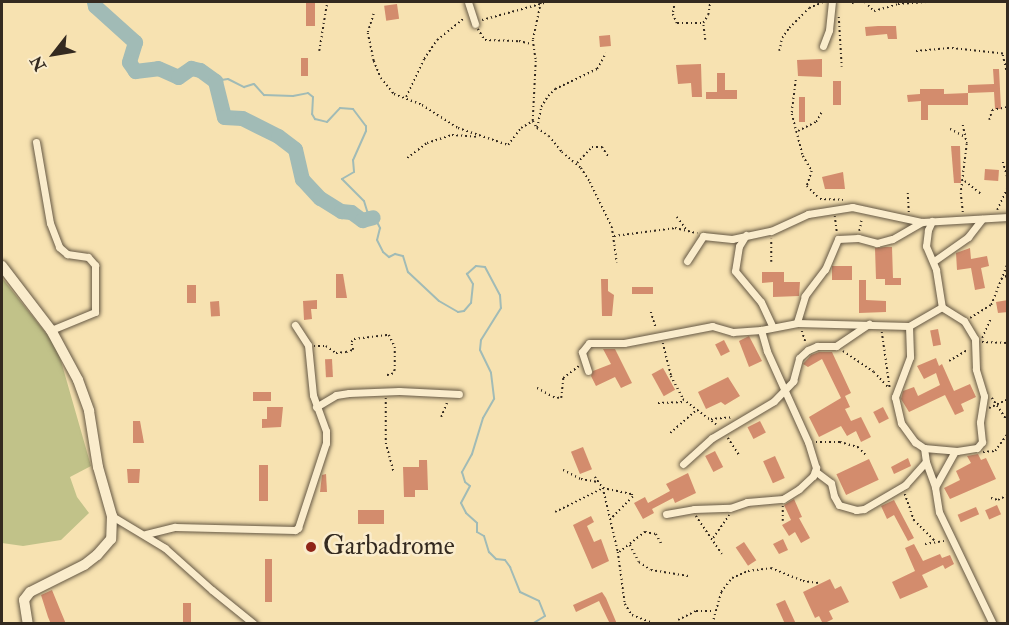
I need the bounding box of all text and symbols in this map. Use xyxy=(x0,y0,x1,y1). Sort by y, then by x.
north arrow xyxy=(24,24,84,84)
text: N xyxy=(26,52,51,75)
place label: Garbadrome xyxy=(323,531,455,563)
marker: Garbadrome xyxy=(304,540,318,554)

